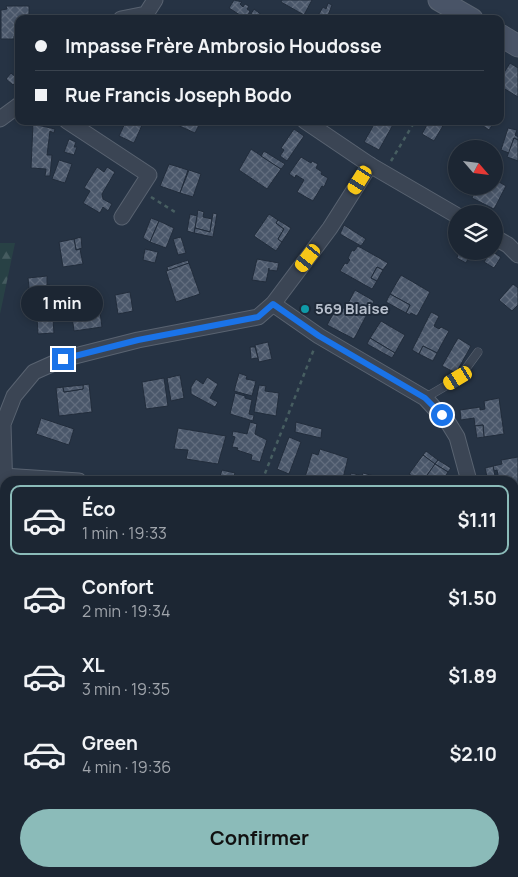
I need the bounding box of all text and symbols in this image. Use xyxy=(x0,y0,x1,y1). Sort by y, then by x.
text: Impasse Frère Ambrosio Houdosse xyxy=(65,33,382,59)
text: Rue Francis Joseph Bodo xyxy=(65,82,292,108)
north arrow xyxy=(448,140,502,195)
map controls xyxy=(448,140,503,260)
car xyxy=(345,163,374,197)
button: layers xyxy=(448,205,503,260)
car xyxy=(292,242,323,274)
callout: 1 min xyxy=(22,286,104,322)
text: 1 min xyxy=(42,292,82,314)
place label: 569 Blaise xyxy=(315,298,389,319)
marker: 569 Blaise xyxy=(299,303,311,315)
route end xyxy=(52,348,74,370)
car xyxy=(441,364,474,392)
route start xyxy=(431,404,453,426)
text: Éco xyxy=(82,496,116,522)
icon: car xyxy=(22,498,67,543)
text: $1.11 xyxy=(457,507,497,533)
text: 1 min · 19:33 xyxy=(82,522,167,544)
text: Confort xyxy=(82,574,154,600)
icon: car xyxy=(22,576,67,621)
text: $1.50 xyxy=(448,585,497,611)
text: 2 min · 19:34 xyxy=(82,600,170,622)
text: XL xyxy=(82,652,105,678)
icon: car xyxy=(22,654,67,699)
text: $1.89 xyxy=(448,663,497,689)
text: 3 min · 19:35 xyxy=(82,678,170,700)
text: Green xyxy=(82,730,138,756)
icon: car xyxy=(22,732,67,777)
text: $2.10 xyxy=(449,741,497,767)
text: 4 min · 19:36 xyxy=(82,756,171,778)
button: Confirmer xyxy=(20,809,499,867)

